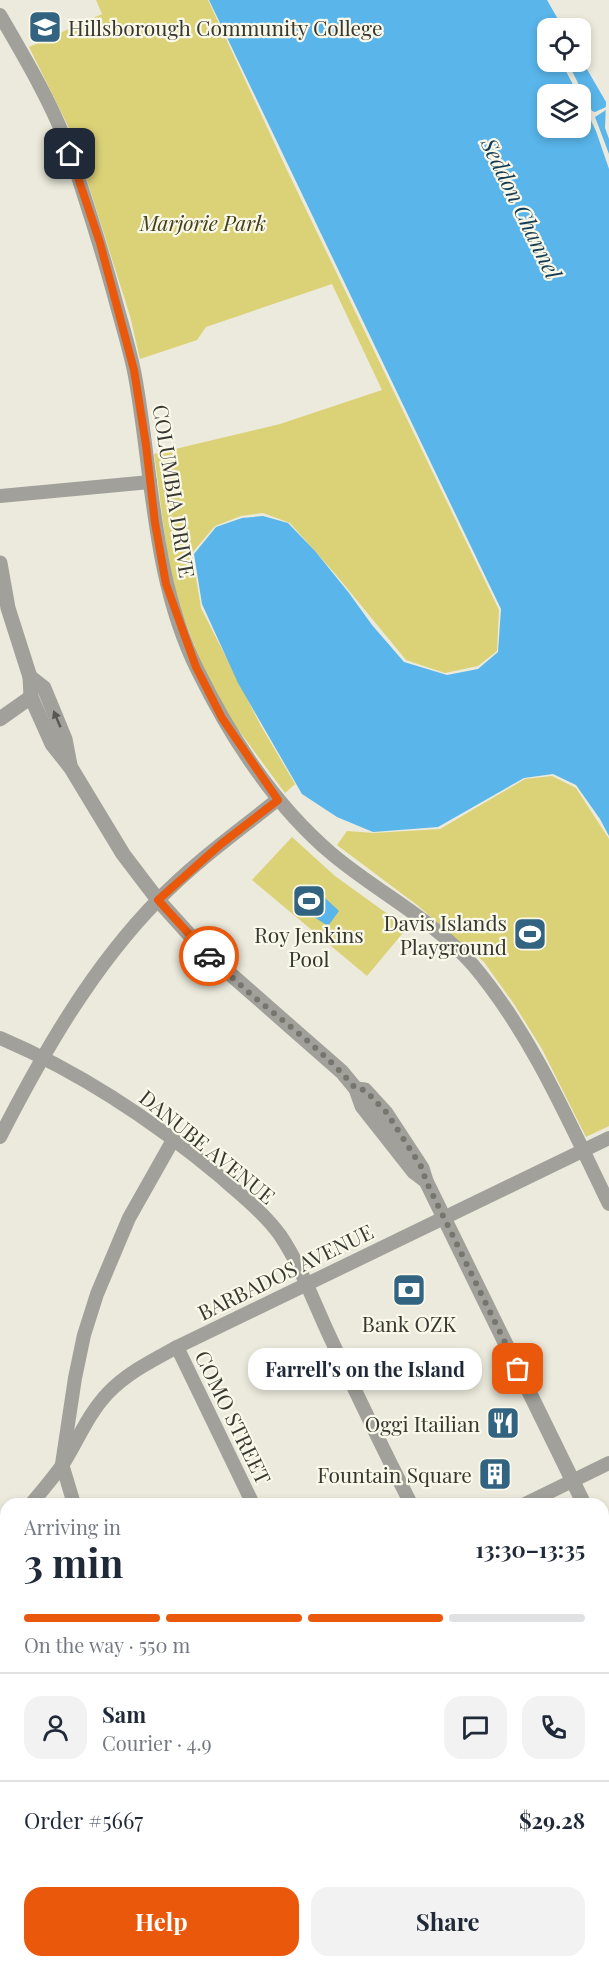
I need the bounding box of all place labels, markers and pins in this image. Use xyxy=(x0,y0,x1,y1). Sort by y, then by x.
school or university icon: Hillsborough Community College xyxy=(27,9,63,45)
place label: Hillsborough Community College xyxy=(68,13,383,41)
pin xyxy=(44,128,95,179)
sports icon: Roy Jenkins Pool xyxy=(291,883,327,919)
place label: Davis Islands Playground xyxy=(384,908,507,960)
sports icon: Davis Islands Playground xyxy=(512,916,548,952)
place label: Roy Jenkins Pool xyxy=(254,920,364,972)
bank icon: Bank OZK xyxy=(391,1272,427,1308)
place label: Bank OZK xyxy=(362,1309,456,1337)
pin xyxy=(492,1343,543,1394)
callout: Farrell's on the Island xyxy=(248,1348,482,1390)
restaurant icon: Oggi Itailian xyxy=(485,1405,521,1441)
place label: Oggi Itailian xyxy=(365,1409,480,1437)
building icon: Fountain Square xyxy=(477,1456,513,1492)
place label: Fountain Square xyxy=(317,1460,472,1488)

